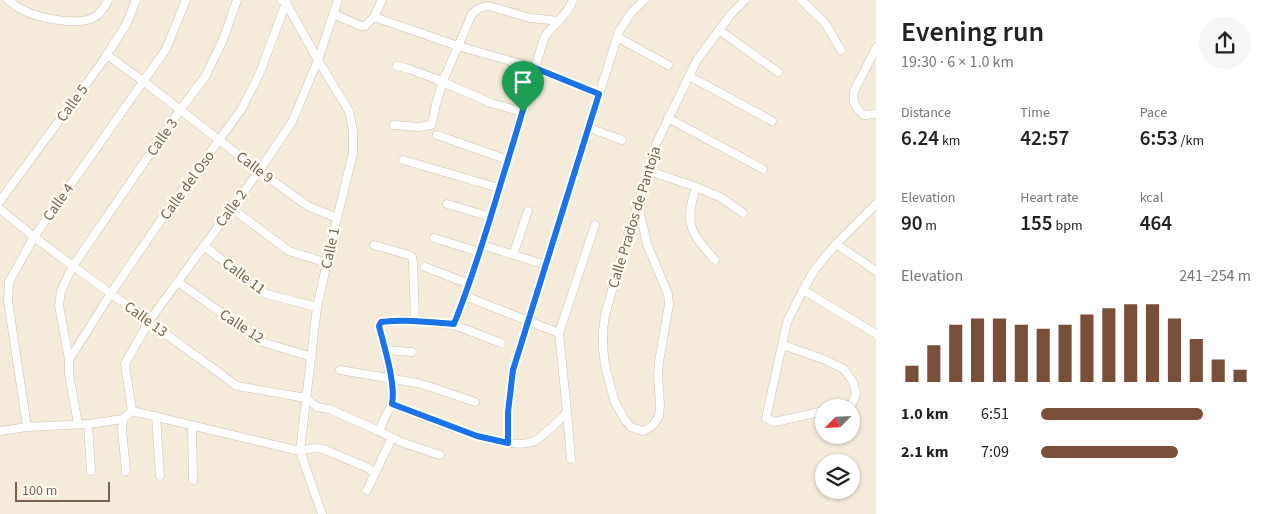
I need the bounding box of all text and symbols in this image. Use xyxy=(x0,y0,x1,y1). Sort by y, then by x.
text: Evening run xyxy=(901,12,1044,52)
button: share xyxy=(1199,17,1251,69)
text: 19:30 · 6 × 1.0 km xyxy=(901,51,1014,73)
pin xyxy=(502,61,544,112)
icon: arrive xyxy=(509,68,537,96)
street label: Calle 5 xyxy=(52,80,93,126)
text: Distance xyxy=(901,103,951,123)
text: Time xyxy=(1020,103,1050,123)
text: Pace xyxy=(1140,103,1167,123)
street label: Calle 3 xyxy=(142,114,183,160)
text: 6.24 xyxy=(901,123,939,153)
text: 42:57 xyxy=(1020,123,1069,153)
text: 6:53 xyxy=(1140,123,1178,153)
text: km xyxy=(939,131,960,151)
text: /km xyxy=(1178,131,1204,151)
street label: Calle Prados de Pantoja xyxy=(603,144,666,291)
street label: Calle del Oso xyxy=(155,146,220,224)
street label: Calle 9 xyxy=(232,146,278,188)
street label: Calle 4 xyxy=(38,179,79,225)
street label: Calle 2 xyxy=(211,185,252,231)
text: Elevation xyxy=(901,188,956,208)
text: Heart rate xyxy=(1020,188,1079,208)
text: kcal xyxy=(1140,188,1163,208)
text: 90 xyxy=(901,208,923,238)
text: 155 xyxy=(1020,208,1053,238)
text: 464 xyxy=(1140,208,1172,238)
text: m xyxy=(923,216,937,236)
text: bpm xyxy=(1053,216,1083,236)
street label: Calle 1 xyxy=(316,226,345,271)
street label: Calle 11 xyxy=(218,253,270,300)
text: Elevation xyxy=(901,265,963,287)
text: 241–254 m xyxy=(1179,265,1251,287)
street label: Calle 13 xyxy=(120,296,172,342)
street label: Calle 12 xyxy=(215,304,268,349)
north arrow xyxy=(815,399,860,444)
map controls xyxy=(815,399,860,499)
text: 1.0 km xyxy=(901,403,948,425)
text: 6:51 xyxy=(981,403,1009,425)
text: 2.1 km xyxy=(901,441,948,463)
text: 7:09 xyxy=(981,441,1009,463)
button: layers xyxy=(815,454,860,499)
scale bar xyxy=(15,479,110,502)
text: 100 m xyxy=(22,481,57,501)

